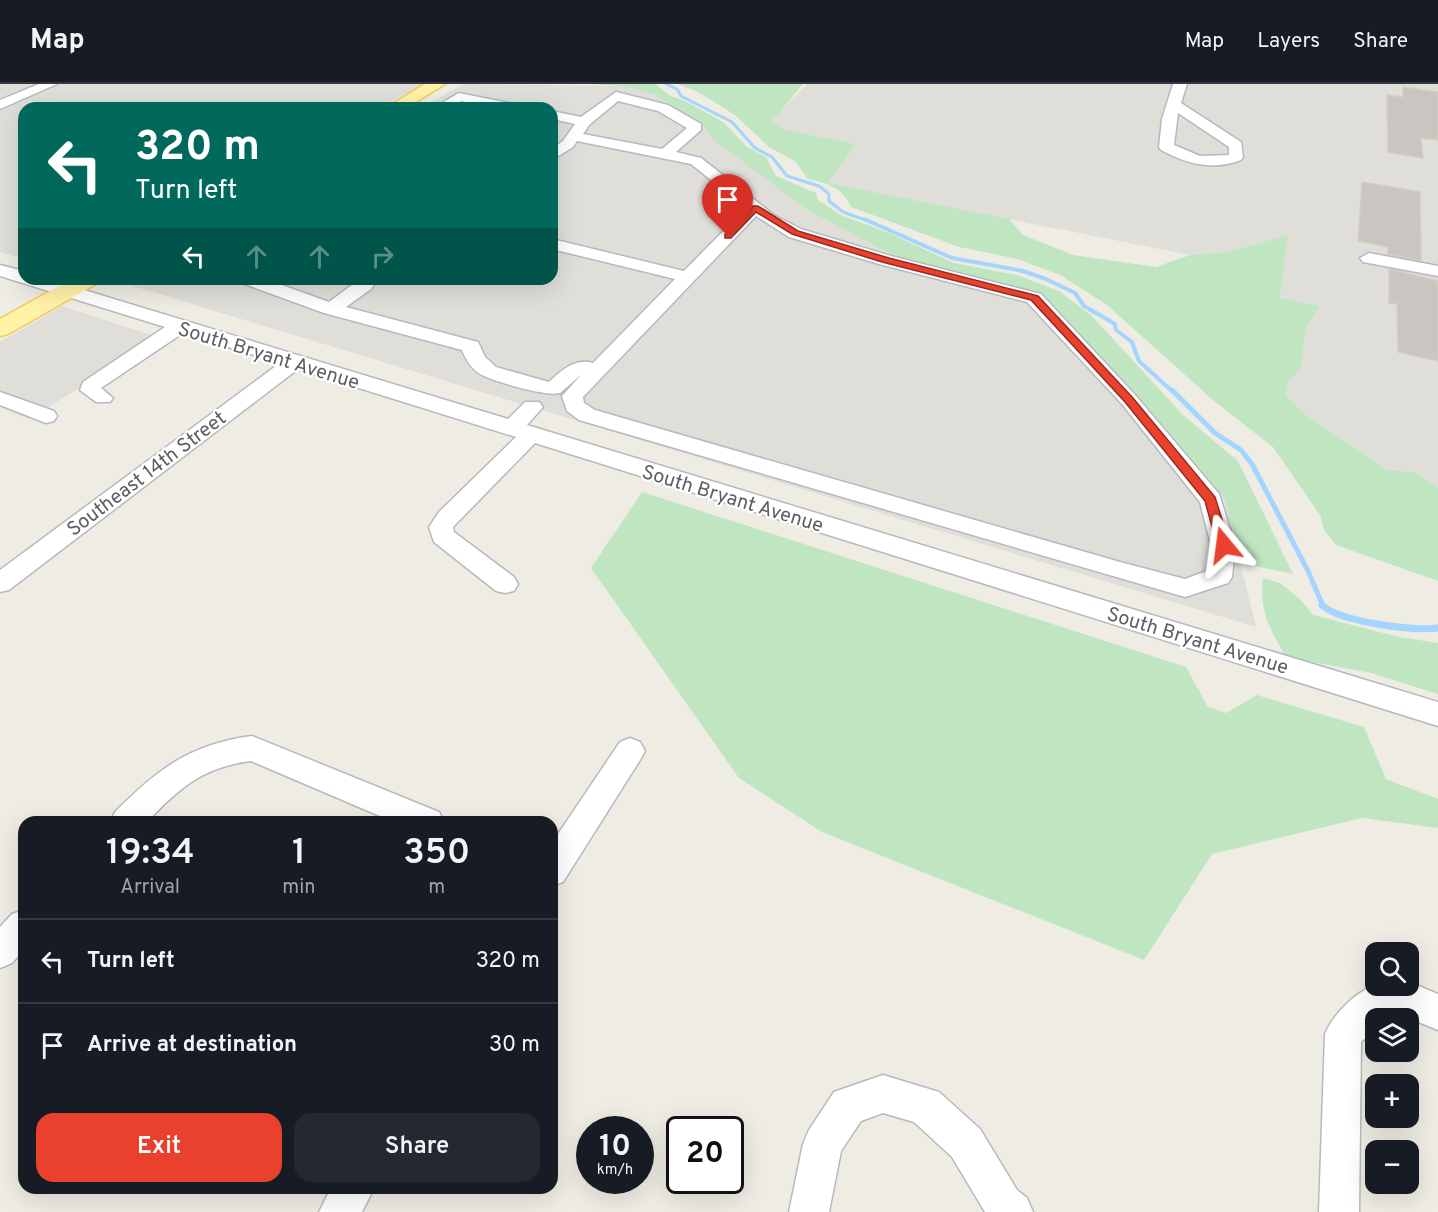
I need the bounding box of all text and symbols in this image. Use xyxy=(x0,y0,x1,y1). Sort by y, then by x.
text: Map xyxy=(30,23,85,59)
text: Map xyxy=(1185,28,1224,55)
text: Layers xyxy=(1257,28,1320,55)
text: Share xyxy=(1353,28,1408,55)
text: 320 m xyxy=(135,122,260,175)
icon: left xyxy=(36,126,114,204)
text: Turn left xyxy=(135,174,237,208)
pin xyxy=(702,174,753,236)
icon: arrive xyxy=(711,183,744,216)
icon: left xyxy=(177,240,210,273)
icon: ahead xyxy=(240,240,273,273)
icon: ahead xyxy=(303,240,336,273)
icon: right xyxy=(366,240,399,273)
street label: South Bryant Avenue xyxy=(174,317,362,397)
street label: Southeast 14th Street xyxy=(62,406,232,543)
street label: South Bryant Avenue xyxy=(638,460,826,540)
position arrow xyxy=(1192,513,1256,577)
street label: South Bryant Avenue xyxy=(1103,602,1291,682)
text: 19:34 xyxy=(106,831,195,877)
text: 1 xyxy=(292,831,306,877)
text: 350 xyxy=(403,831,470,877)
text: Arrival xyxy=(120,875,180,901)
text: min xyxy=(282,875,316,901)
text: m xyxy=(428,875,445,901)
map controls xyxy=(1365,942,1419,1194)
button: search xyxy=(1365,942,1419,996)
icon: left xyxy=(36,945,69,978)
text: Turn left xyxy=(87,948,175,975)
text: 320 m xyxy=(476,948,540,975)
button: layers xyxy=(1365,1008,1419,1062)
icon: arrive xyxy=(36,1029,69,1062)
text: Arrive at destination xyxy=(87,1032,297,1059)
text: 30 m xyxy=(489,1032,540,1059)
button: + xyxy=(1365,1074,1419,1128)
button: Exit xyxy=(36,1113,282,1182)
button: Share xyxy=(294,1113,540,1182)
speed limit sign: 20 xyxy=(666,1116,744,1194)
text: 10 xyxy=(599,1129,631,1166)
button: − xyxy=(1365,1140,1419,1194)
text: km/h xyxy=(597,1161,633,1180)

